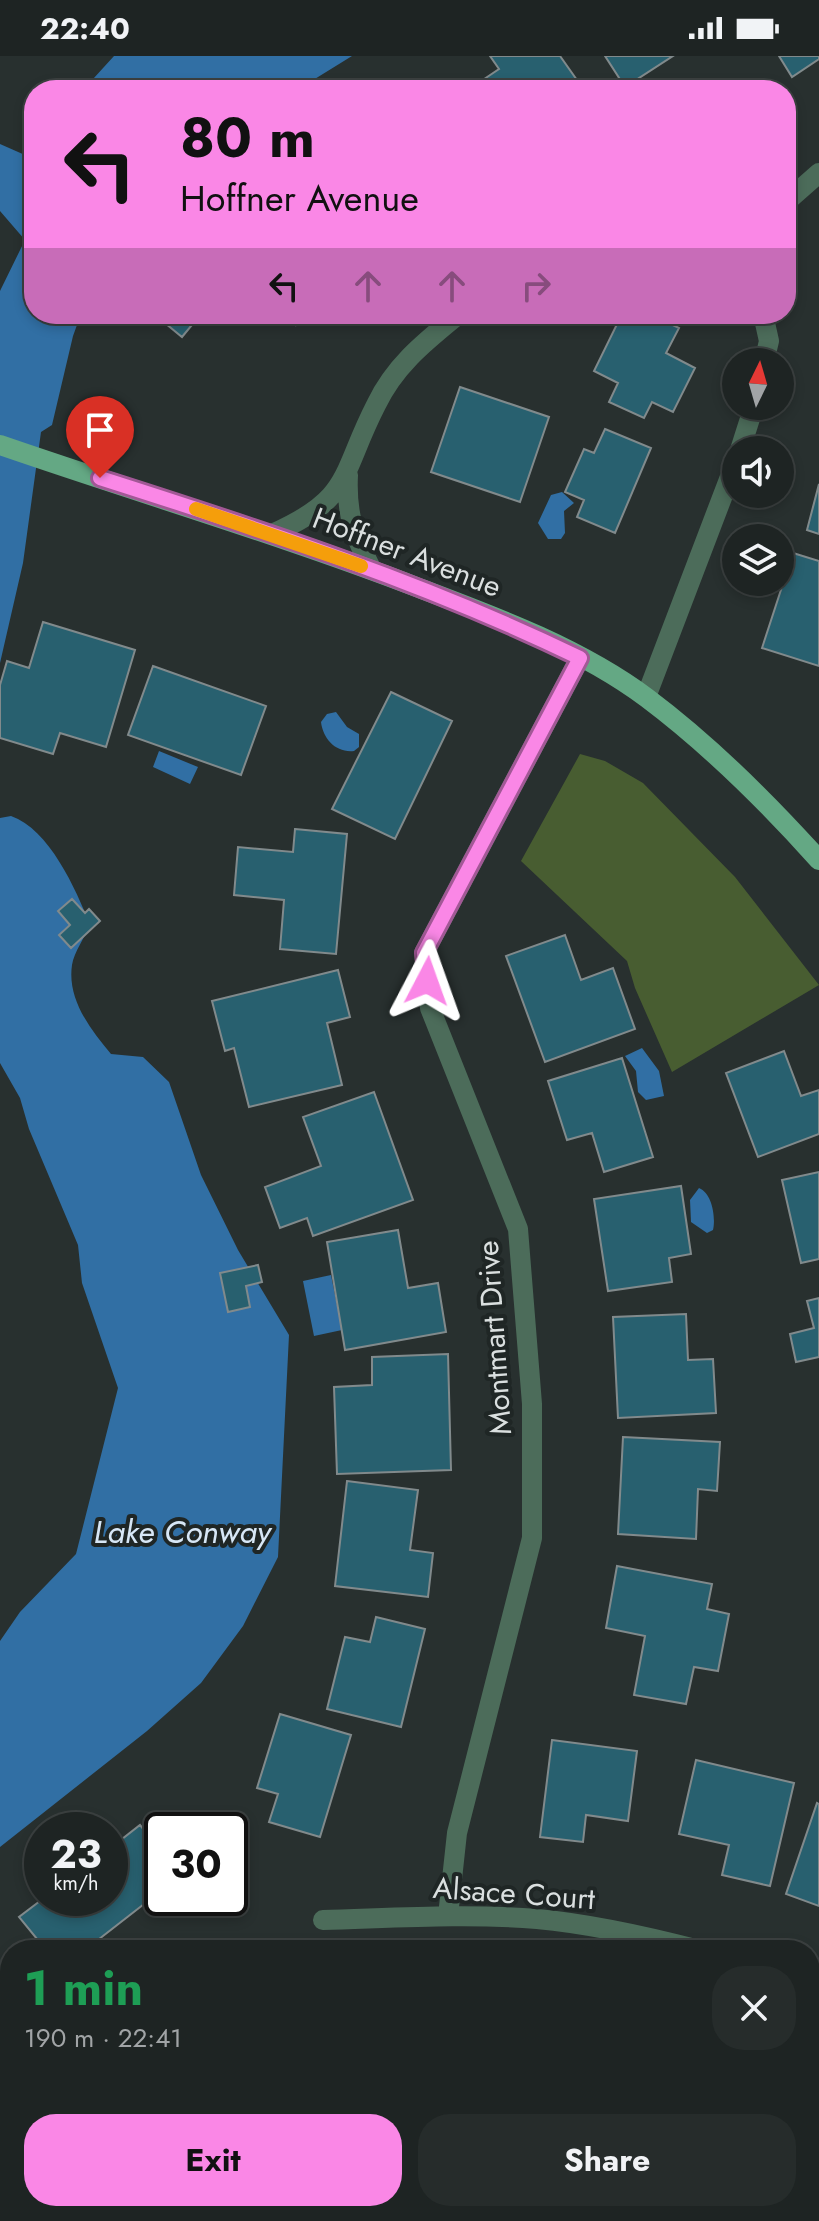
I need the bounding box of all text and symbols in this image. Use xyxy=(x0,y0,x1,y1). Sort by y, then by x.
text: 22:40 xyxy=(40,7,130,50)
text: 80 m xyxy=(180,97,315,178)
icon: left xyxy=(48,112,152,216)
text: Hoffner Avenue xyxy=(180,172,419,224)
icon: left xyxy=(262,264,306,308)
icon: ahead xyxy=(346,264,390,308)
icon: ahead xyxy=(430,264,474,308)
icon: right xyxy=(514,264,558,308)
north arrow xyxy=(722,348,794,420)
map controls xyxy=(722,348,794,596)
pin xyxy=(66,396,134,478)
icon: arrive xyxy=(78,408,122,452)
button: sound xyxy=(722,436,794,508)
street label: Hoffner Avenue xyxy=(306,496,508,608)
button: layers xyxy=(722,524,794,596)
position arrow xyxy=(385,939,469,1023)
street label: Montmart Drive xyxy=(466,1239,522,1437)
water label: Lake Conway xyxy=(93,1509,273,1555)
speed limit sign: 30 xyxy=(144,1812,248,1916)
text: 23 xyxy=(50,1825,102,1883)
street label: Alsace Court xyxy=(432,1866,597,1920)
text: km/h xyxy=(53,1869,99,1898)
text: 1 min xyxy=(24,1954,143,2023)
button: close xyxy=(712,1966,796,2050)
text: 190 m · 22:41 xyxy=(24,2019,182,2057)
button: Exit xyxy=(24,2114,402,2206)
button: Share xyxy=(418,2114,796,2206)

